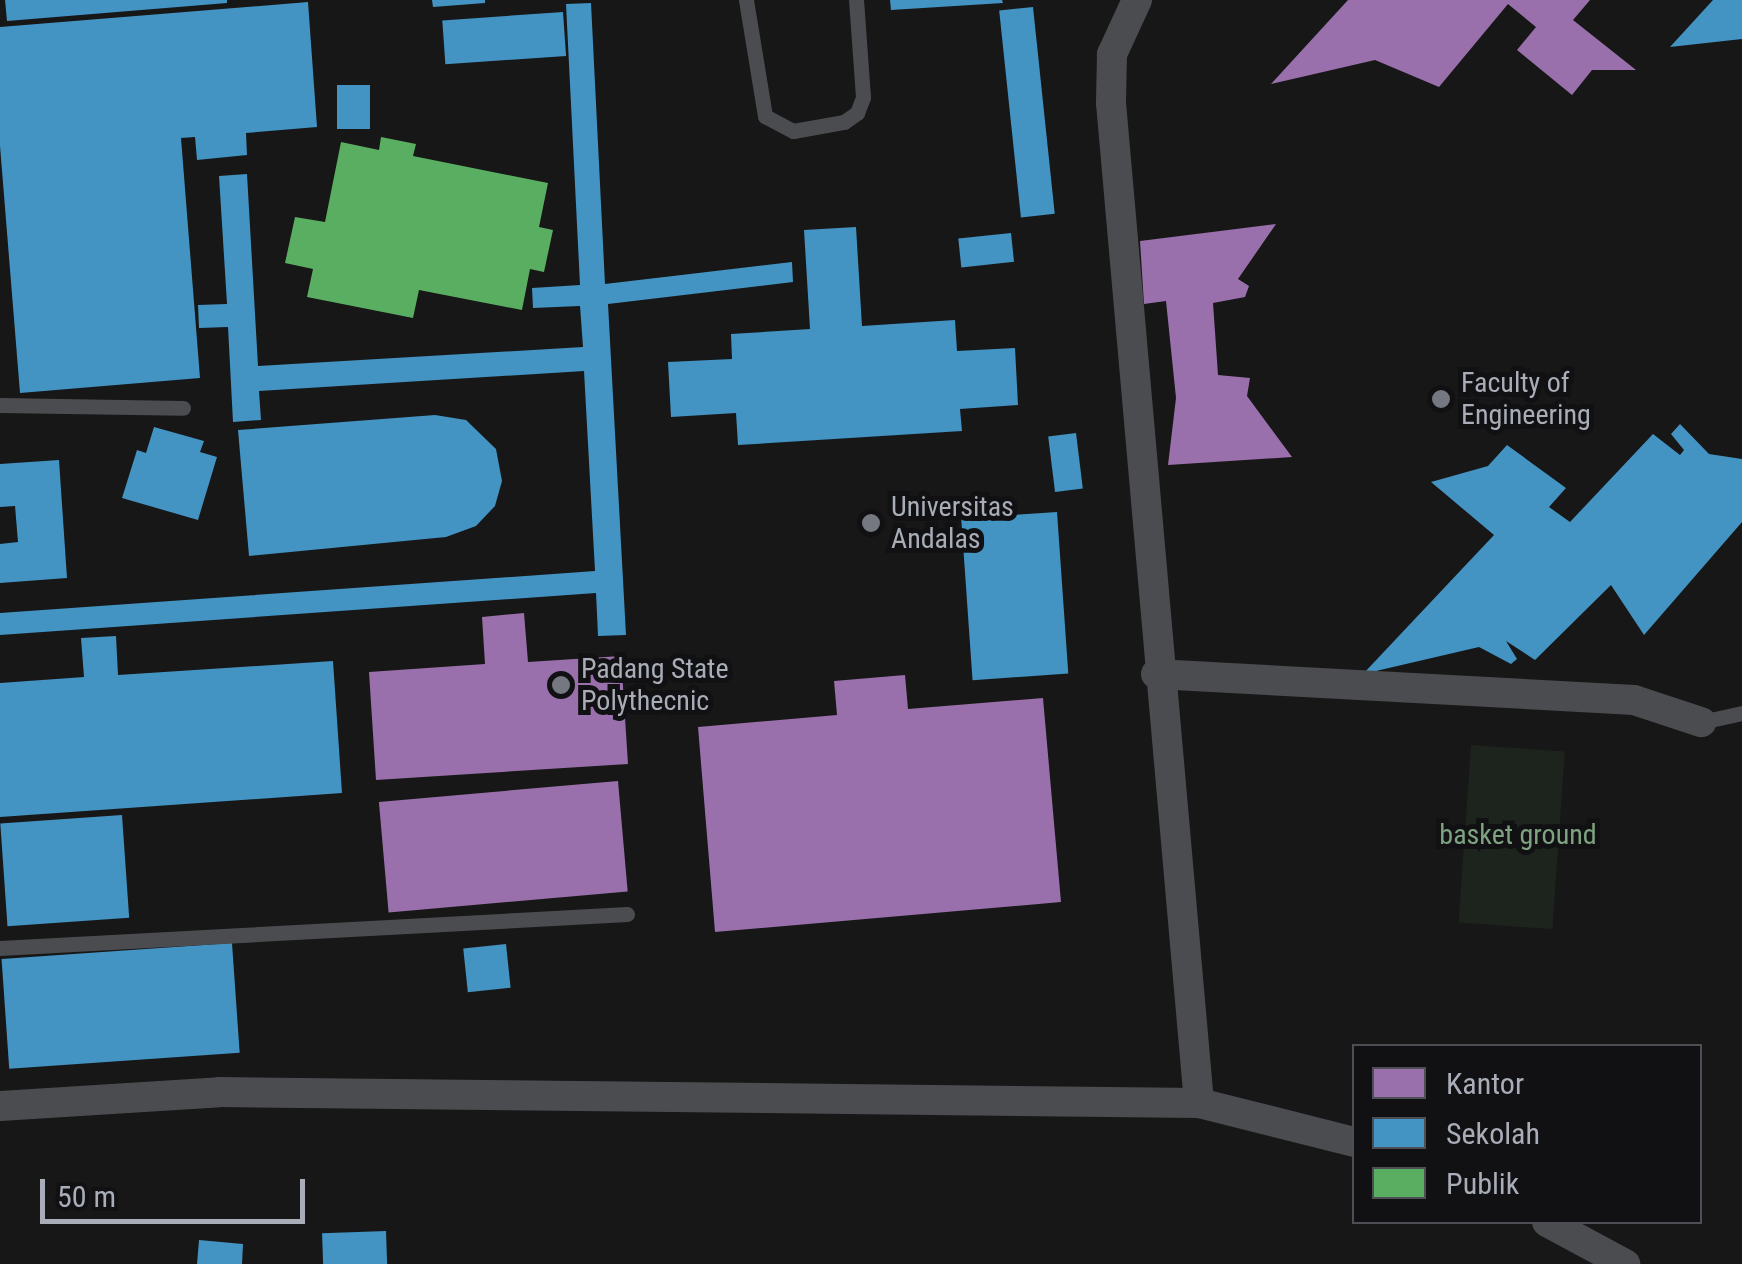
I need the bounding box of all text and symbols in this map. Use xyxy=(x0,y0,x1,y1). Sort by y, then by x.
place label: Faculty of Engineering xyxy=(1461,366,1591,432)
marker: Faculty of Engineering xyxy=(1430,388,1452,410)
place label: Universitas Andalas xyxy=(891,490,1014,556)
marker: Universitas Andalas xyxy=(860,512,882,534)
place label: Padang State Polythecnic xyxy=(581,652,729,718)
marker: Padang State Polythecnic xyxy=(550,674,572,696)
park label: basket ground xyxy=(1439,818,1597,852)
legend xyxy=(1352,1044,1702,1224)
text: Kantor xyxy=(1446,1066,1524,1101)
text: Sekolah xyxy=(1446,1116,1540,1151)
scale bar xyxy=(45,1159,310,1221)
text: Publik xyxy=(1446,1166,1519,1201)
text: 50 m xyxy=(57,1179,116,1214)

